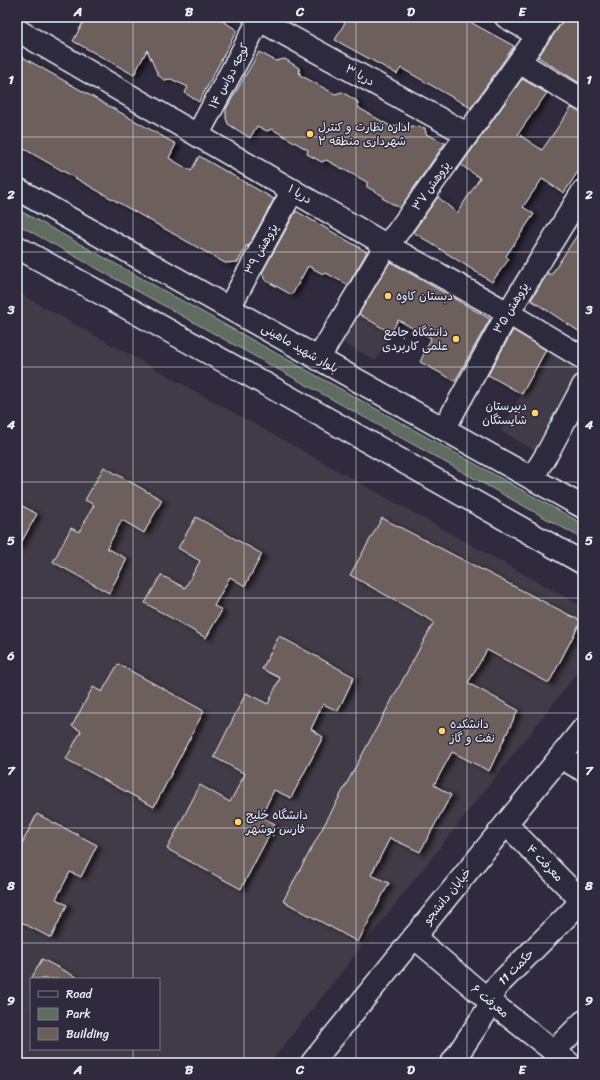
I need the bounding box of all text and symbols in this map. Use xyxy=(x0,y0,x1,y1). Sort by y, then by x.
text: A xyxy=(73,0,82,23)
text: B xyxy=(185,0,194,23)
text: C xyxy=(295,0,305,23)
text: D xyxy=(407,0,415,23)
text: E xyxy=(518,0,527,23)
street label: کوچه دواس ۱۴ xyxy=(202,39,256,113)
street label: دریا ۳ xyxy=(341,58,379,92)
text: 1 xyxy=(8,68,14,91)
text: 1 xyxy=(586,68,592,91)
place label: اداره‌ نظارت و کنترل شهرداری منطقه ۲ xyxy=(318,116,410,152)
marker: اداره‌ نظارت و کنترل شهرداری منطقه ۲ xyxy=(305,129,315,139)
street label: پژوهش ۳۷ xyxy=(406,156,456,216)
street label: دریا ۱ xyxy=(283,178,317,210)
text: 2 xyxy=(6,183,15,206)
text: 2 xyxy=(584,183,593,206)
street label: پژوهش ۳۹ xyxy=(238,219,284,279)
street label: پژوهش ۳۵ xyxy=(487,278,535,338)
place label: دبستان کاوه xyxy=(396,285,453,307)
marker: دبستان کاوه xyxy=(383,291,393,301)
text: 3 xyxy=(6,298,15,321)
text: 3 xyxy=(584,298,593,321)
street label: بلوار شهید ماهینی xyxy=(257,317,343,379)
place label: دانشگاه جامع علمی کاربردی xyxy=(382,321,448,357)
marker: دانشگاه جامع علمی کاربردی xyxy=(451,334,461,344)
place label: دبیرستان شایستگان xyxy=(482,395,527,431)
marker: دبیرستان شایستگان xyxy=(530,408,540,418)
text: 4 xyxy=(6,413,16,436)
text: 4 xyxy=(584,413,594,436)
text: 5 xyxy=(7,529,15,552)
text: 5 xyxy=(585,529,593,552)
text: 6 xyxy=(6,644,15,667)
text: 6 xyxy=(584,644,593,667)
place label: دانشکده نفت و گاز xyxy=(449,713,495,749)
marker: دانشکده نفت و گاز xyxy=(437,726,447,736)
text: 7 xyxy=(7,759,16,782)
text: 7 xyxy=(585,759,594,782)
place label: دانشگاه خلیج فارس بوشهر xyxy=(245,804,308,840)
marker: دانشگاه خلیج فارس بوشهر xyxy=(233,817,243,827)
street label: معرفت ۴ xyxy=(521,839,569,887)
street label: خیابان دانشجو xyxy=(416,862,477,930)
text: 8 xyxy=(6,874,15,897)
text: 8 xyxy=(584,874,593,897)
street label: حکمت 11 xyxy=(492,943,540,991)
legend xyxy=(30,978,160,1050)
street label: معرفت ۶ xyxy=(466,978,514,1024)
text: Road xyxy=(66,983,93,1005)
text: 9 xyxy=(7,989,15,1012)
text: 9 xyxy=(585,989,593,1012)
text: Park xyxy=(66,1003,91,1025)
text: Building xyxy=(66,1023,109,1045)
text: A xyxy=(73,1058,82,1080)
text: B xyxy=(185,1058,194,1080)
text: C xyxy=(295,1058,305,1080)
text: D xyxy=(407,1058,415,1080)
text: E xyxy=(518,1058,527,1080)

